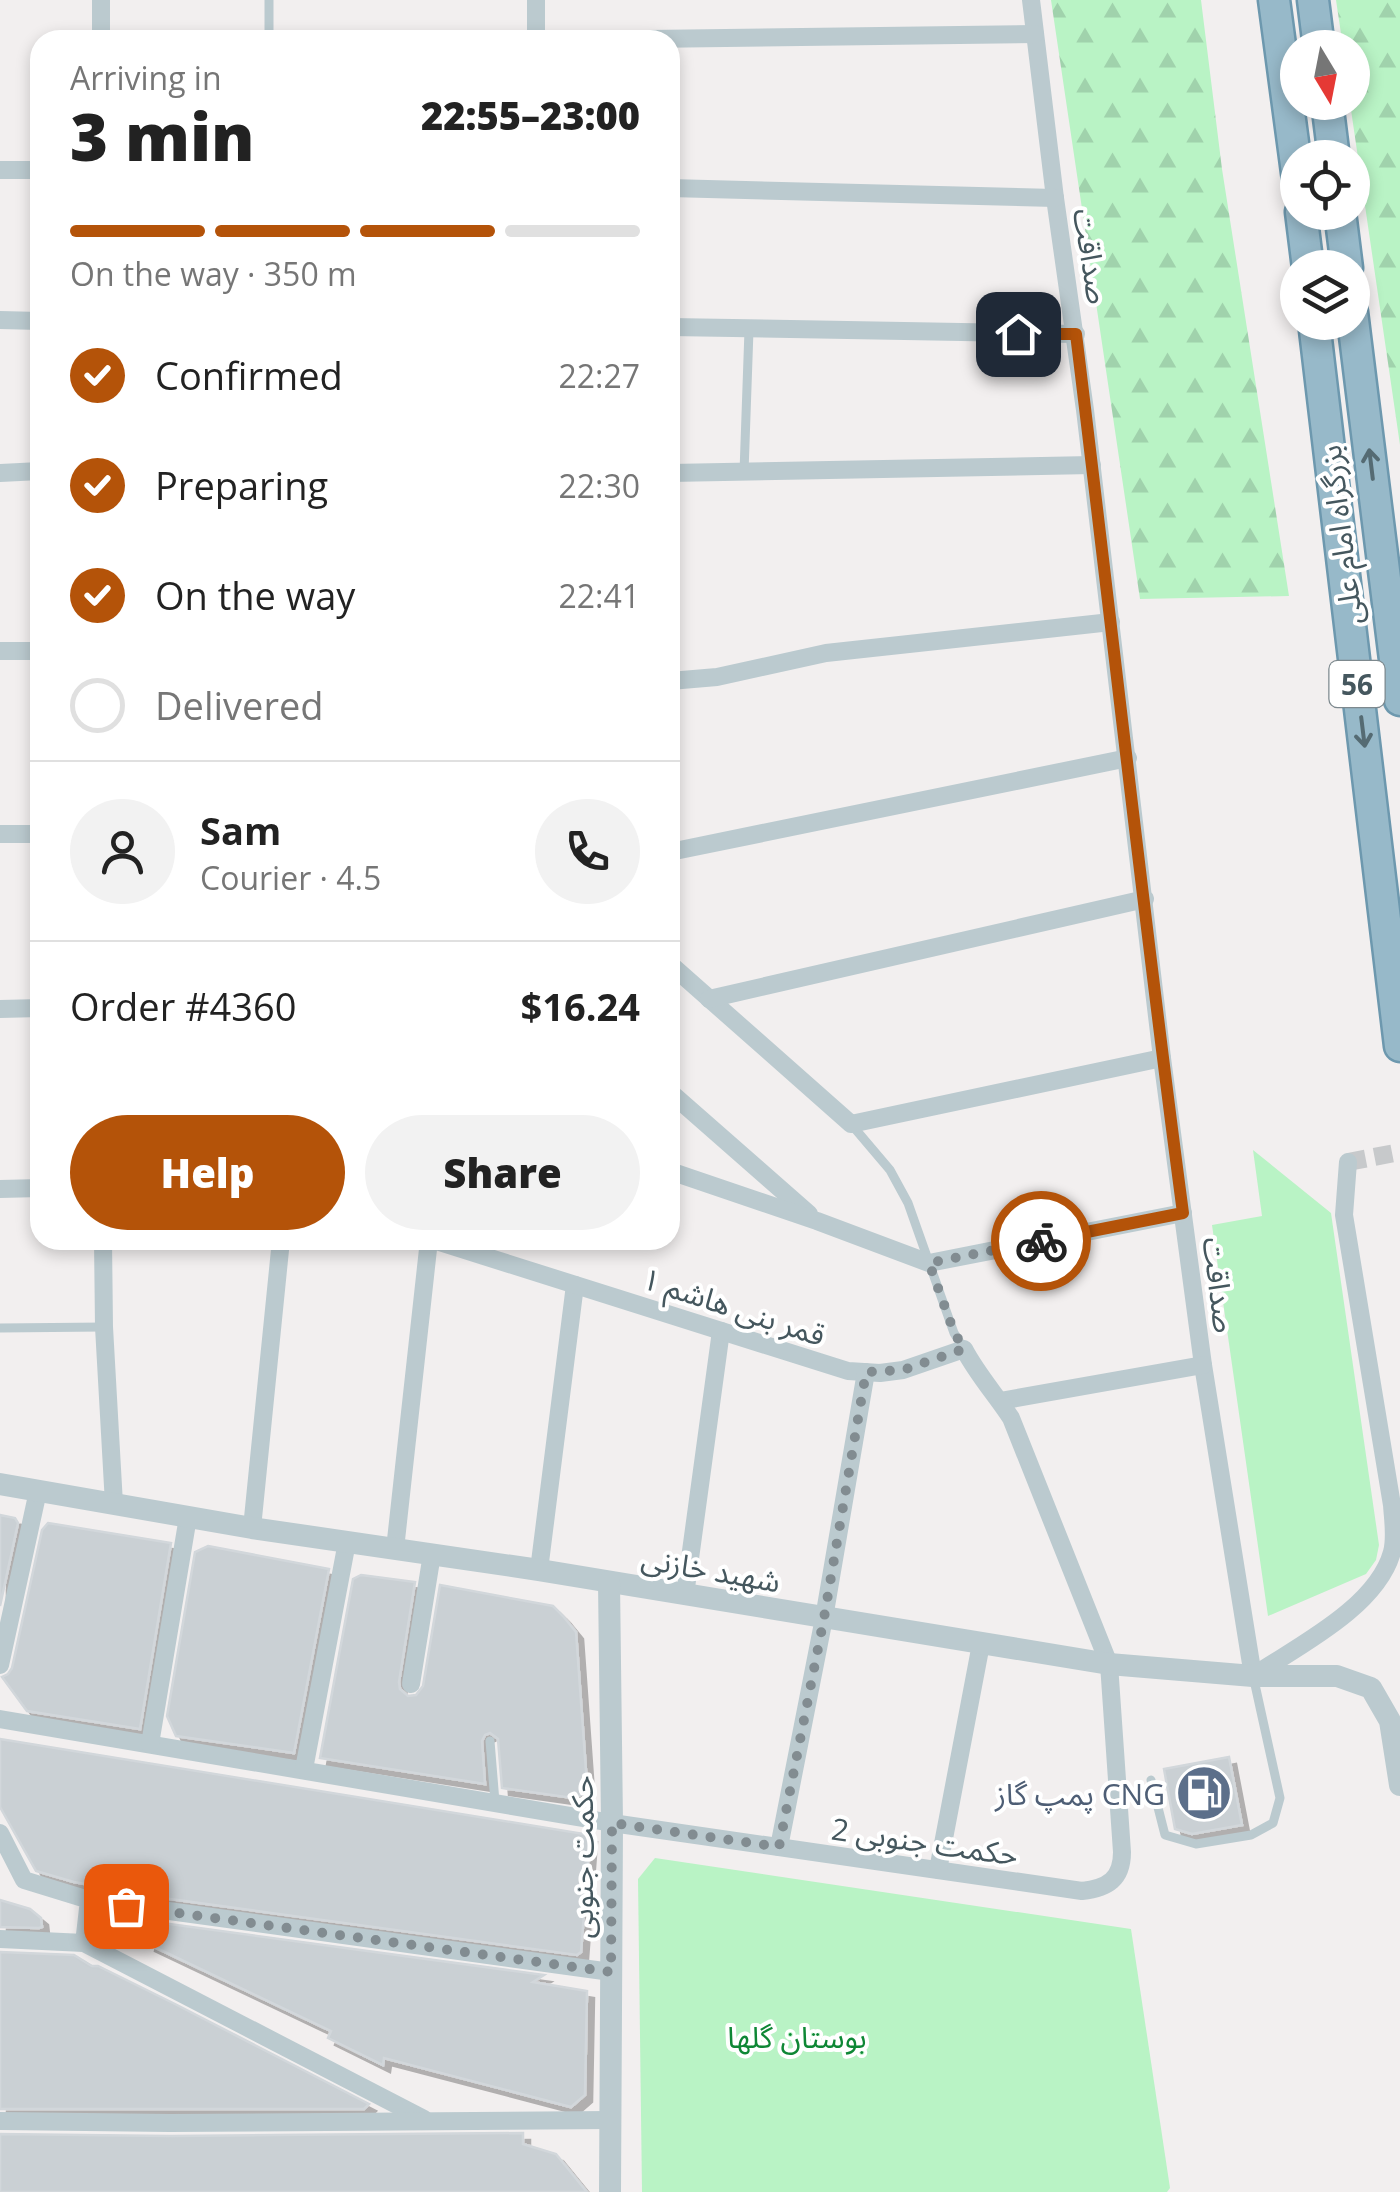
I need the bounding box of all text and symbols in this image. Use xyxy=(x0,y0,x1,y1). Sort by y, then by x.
north arrow xyxy=(1280,30,1370,120)
map controls xyxy=(1280,30,1370,340)
text: Arriving in xyxy=(70,56,222,99)
text: 22:55–23:00 xyxy=(421,89,640,141)
text: 3 min xyxy=(70,92,255,180)
button: locate xyxy=(1280,140,1370,230)
street label: صداقت xyxy=(1064,205,1120,307)
button: layers xyxy=(1280,250,1370,340)
text: On the way · 350 m xyxy=(70,252,357,295)
pin xyxy=(976,292,1061,377)
icon: home xyxy=(991,307,1046,362)
icon: check xyxy=(70,348,125,403)
text: Confirmed xyxy=(155,349,343,401)
text: 22:27 xyxy=(558,354,640,397)
street label: بزرگراه امام علی xyxy=(1309,443,1374,627)
one-way arrow xyxy=(1361,448,1380,480)
icon: check xyxy=(70,458,125,513)
text: Preparing xyxy=(155,459,328,511)
text: 22:30 xyxy=(558,464,640,507)
icon: check xyxy=(70,568,125,623)
text: On the way xyxy=(155,569,355,621)
text: 22:41 xyxy=(558,574,640,617)
road number: 56 xyxy=(1330,661,1384,707)
text: Delivered xyxy=(155,679,324,731)
one-way arrow xyxy=(1354,716,1373,748)
button: person xyxy=(70,799,175,904)
button: phone xyxy=(535,799,640,904)
text: Sam xyxy=(200,804,281,856)
text: Courier · 4.5 xyxy=(200,856,381,899)
text: Order #4360 xyxy=(70,980,297,1032)
text: $16.24 xyxy=(521,980,640,1032)
button: Help xyxy=(70,1115,345,1230)
button: Share xyxy=(365,1115,640,1230)
courier xyxy=(991,1191,1091,1291)
icon: bike xyxy=(1014,1214,1069,1269)
street label: صداقت xyxy=(1194,1235,1246,1335)
street label: قمر بنی هاشم ۱ xyxy=(636,1257,831,1359)
street label: شهید خازنی xyxy=(638,1537,784,1601)
fuel station icon: پمپ گاز CNG xyxy=(1174,1763,1234,1823)
place label: پمپ گاز CNG xyxy=(994,1773,1165,1814)
street label: حکمت جنوبی xyxy=(561,1775,602,1939)
street label: حکمت جنوبی 2 xyxy=(829,1808,1021,1874)
pin xyxy=(84,1864,169,1949)
icon: bag xyxy=(99,1879,154,1934)
park label: بوستان گلها xyxy=(727,2016,867,2057)

